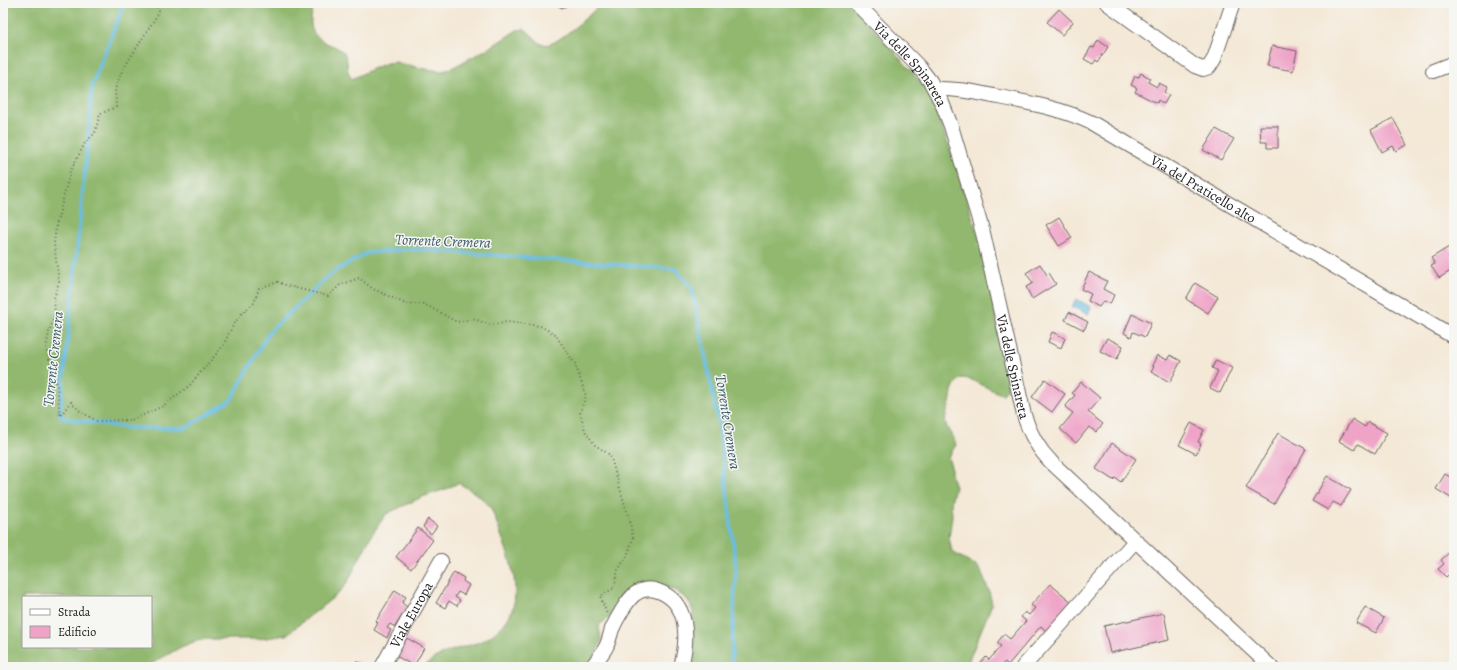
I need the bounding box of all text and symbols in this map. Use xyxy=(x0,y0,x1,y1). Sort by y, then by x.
street label: Via delle Spinareta xyxy=(868,16,951,111)
street label: Via del Praticello alto xyxy=(1146,150,1259,228)
water label: Torrente Cremera xyxy=(395,229,491,253)
water label: Torrente Cremera xyxy=(38,310,68,408)
street label: Via delle Spinareta xyxy=(991,312,1034,422)
water label: Torrente Cremera xyxy=(711,373,745,471)
street label: Viale Europa xyxy=(385,578,438,652)
legend xyxy=(22,596,152,648)
text: Strada xyxy=(58,604,91,620)
text: Edificio xyxy=(58,624,96,640)

